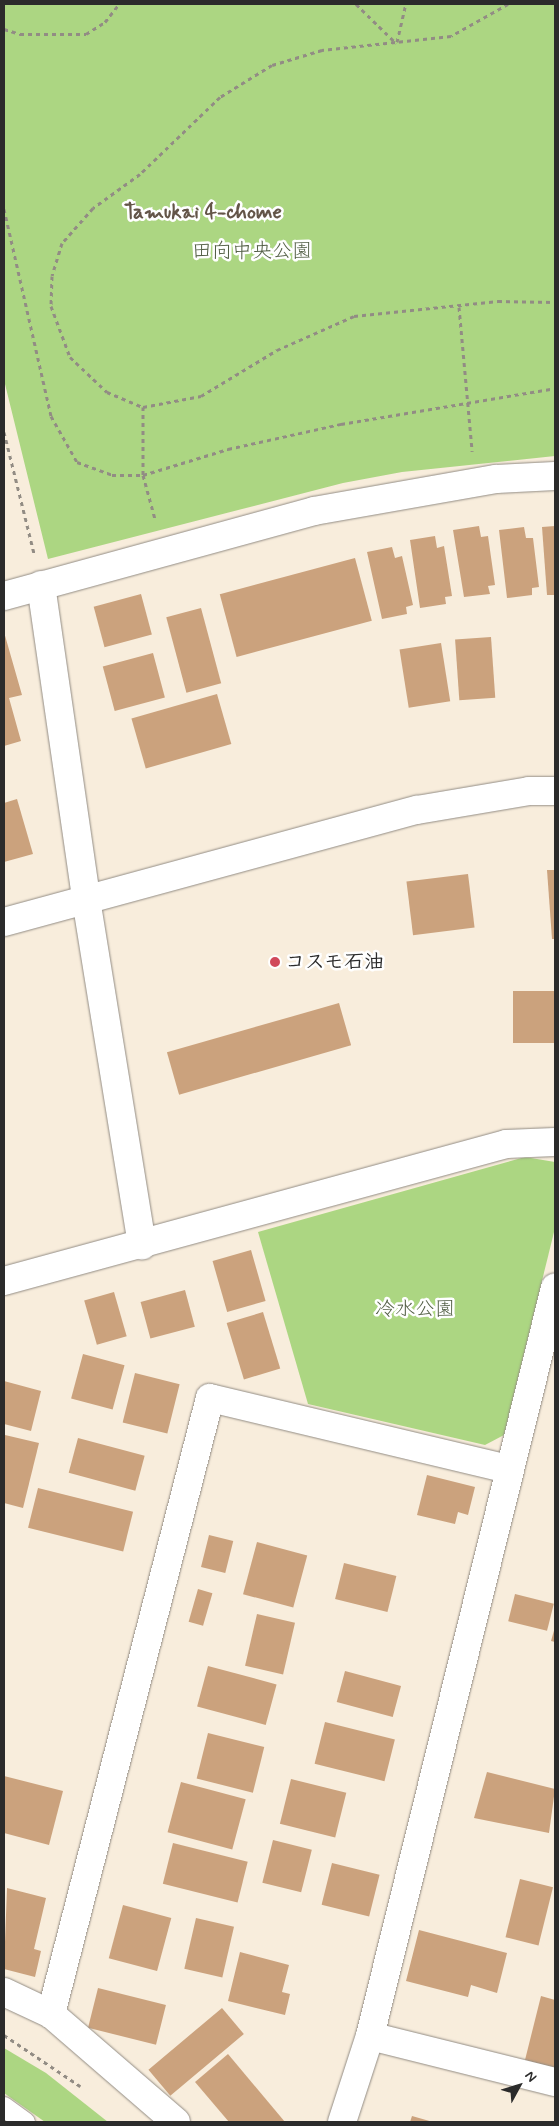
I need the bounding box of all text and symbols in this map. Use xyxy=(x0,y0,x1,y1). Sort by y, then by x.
district label: Tamukai 4-chome xyxy=(124,199,282,225)
park label: 田向中央公園 xyxy=(192,239,312,263)
place label: コスモ石油 xyxy=(285,950,385,974)
marker: コスモ石油 xyxy=(269,956,281,968)
park label: 冷水公園 xyxy=(375,1297,455,1321)
north arrow xyxy=(494,2061,544,2111)
text: N xyxy=(521,2067,541,2086)

